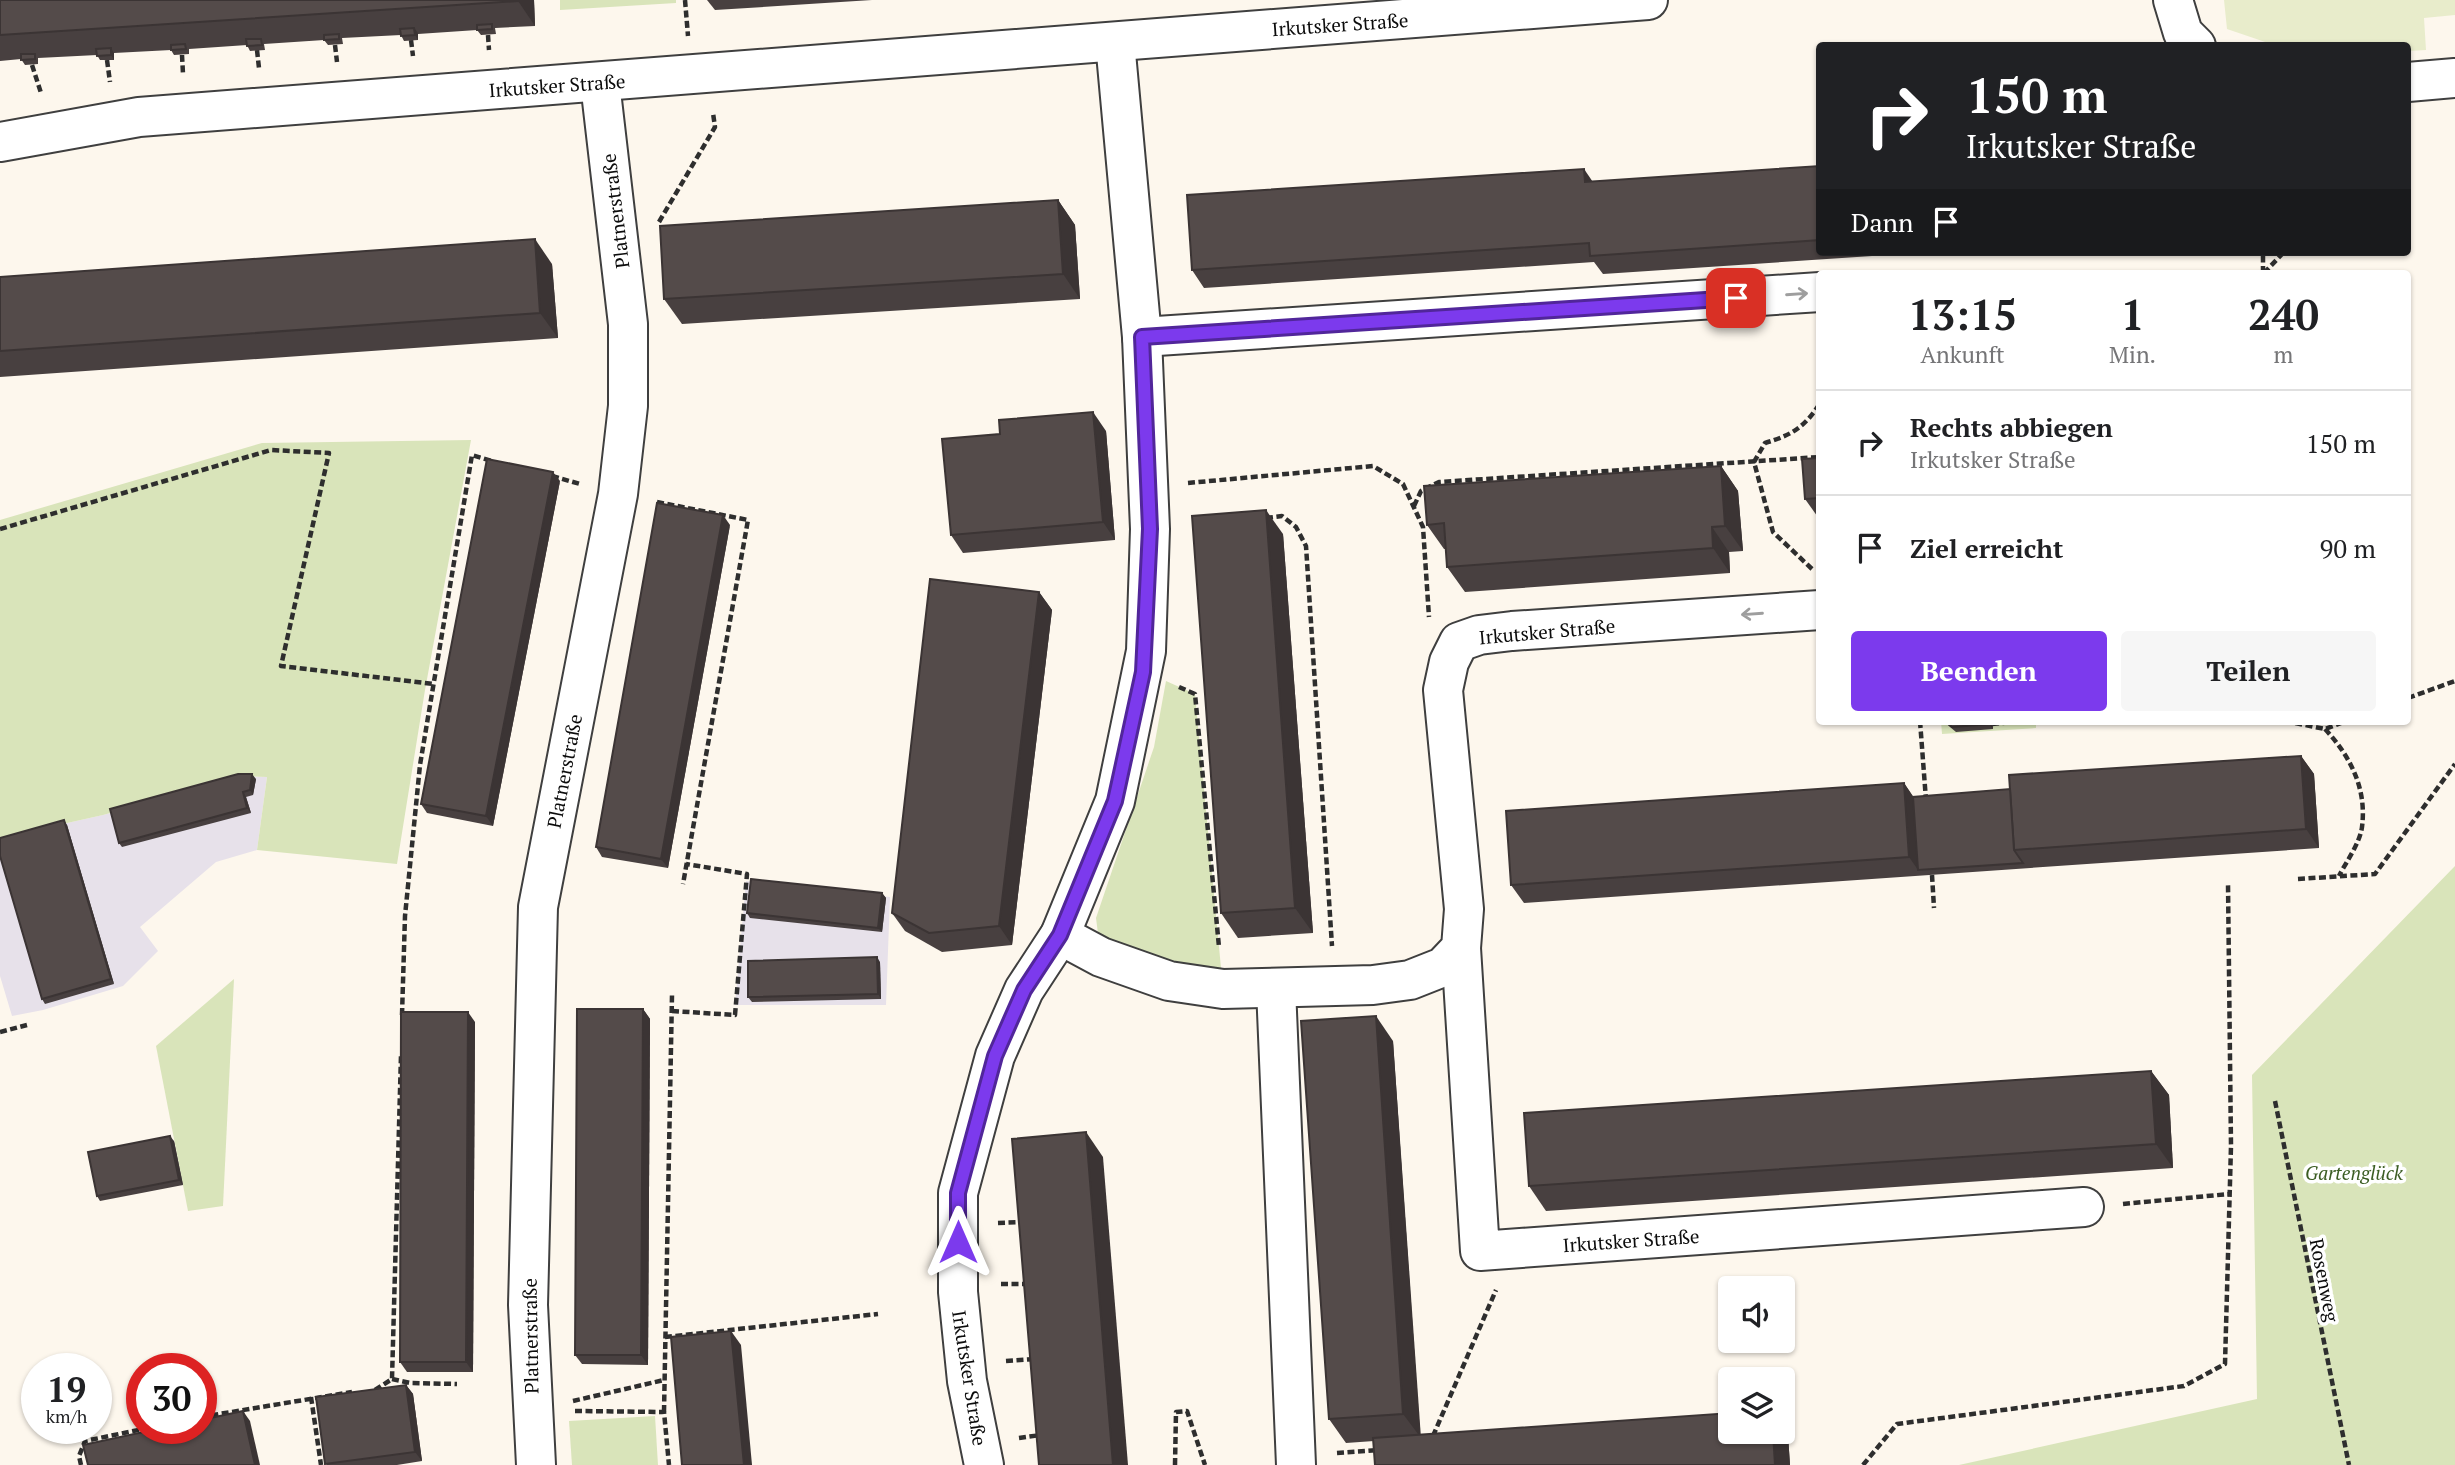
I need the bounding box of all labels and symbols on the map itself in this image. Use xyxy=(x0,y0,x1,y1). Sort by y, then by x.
street label: Irkutsker Straße xyxy=(1271,7,1409,41)
street label: Irkutsker Straße xyxy=(488,68,626,102)
street label: Platnerstraße xyxy=(596,152,634,270)
pin xyxy=(1706,268,1766,328)
one-way arrow xyxy=(1785,287,1808,300)
one-way arrow xyxy=(1741,608,1764,621)
street label: Irkutsker Straße xyxy=(1478,613,1616,649)
street label: Platnerstraße xyxy=(541,712,587,830)
park label: Gartenglück xyxy=(2305,1160,2404,1185)
position arrow xyxy=(921,1205,995,1279)
street label: Irkutsker Straße xyxy=(1562,1223,1700,1257)
street label: Rosenweg xyxy=(2305,1236,2346,1325)
street label: Platnerstraße xyxy=(516,1278,544,1394)
street label: Irkutsker Straße xyxy=(947,1308,993,1448)
speed limit sign: 30 xyxy=(126,1353,217,1444)

